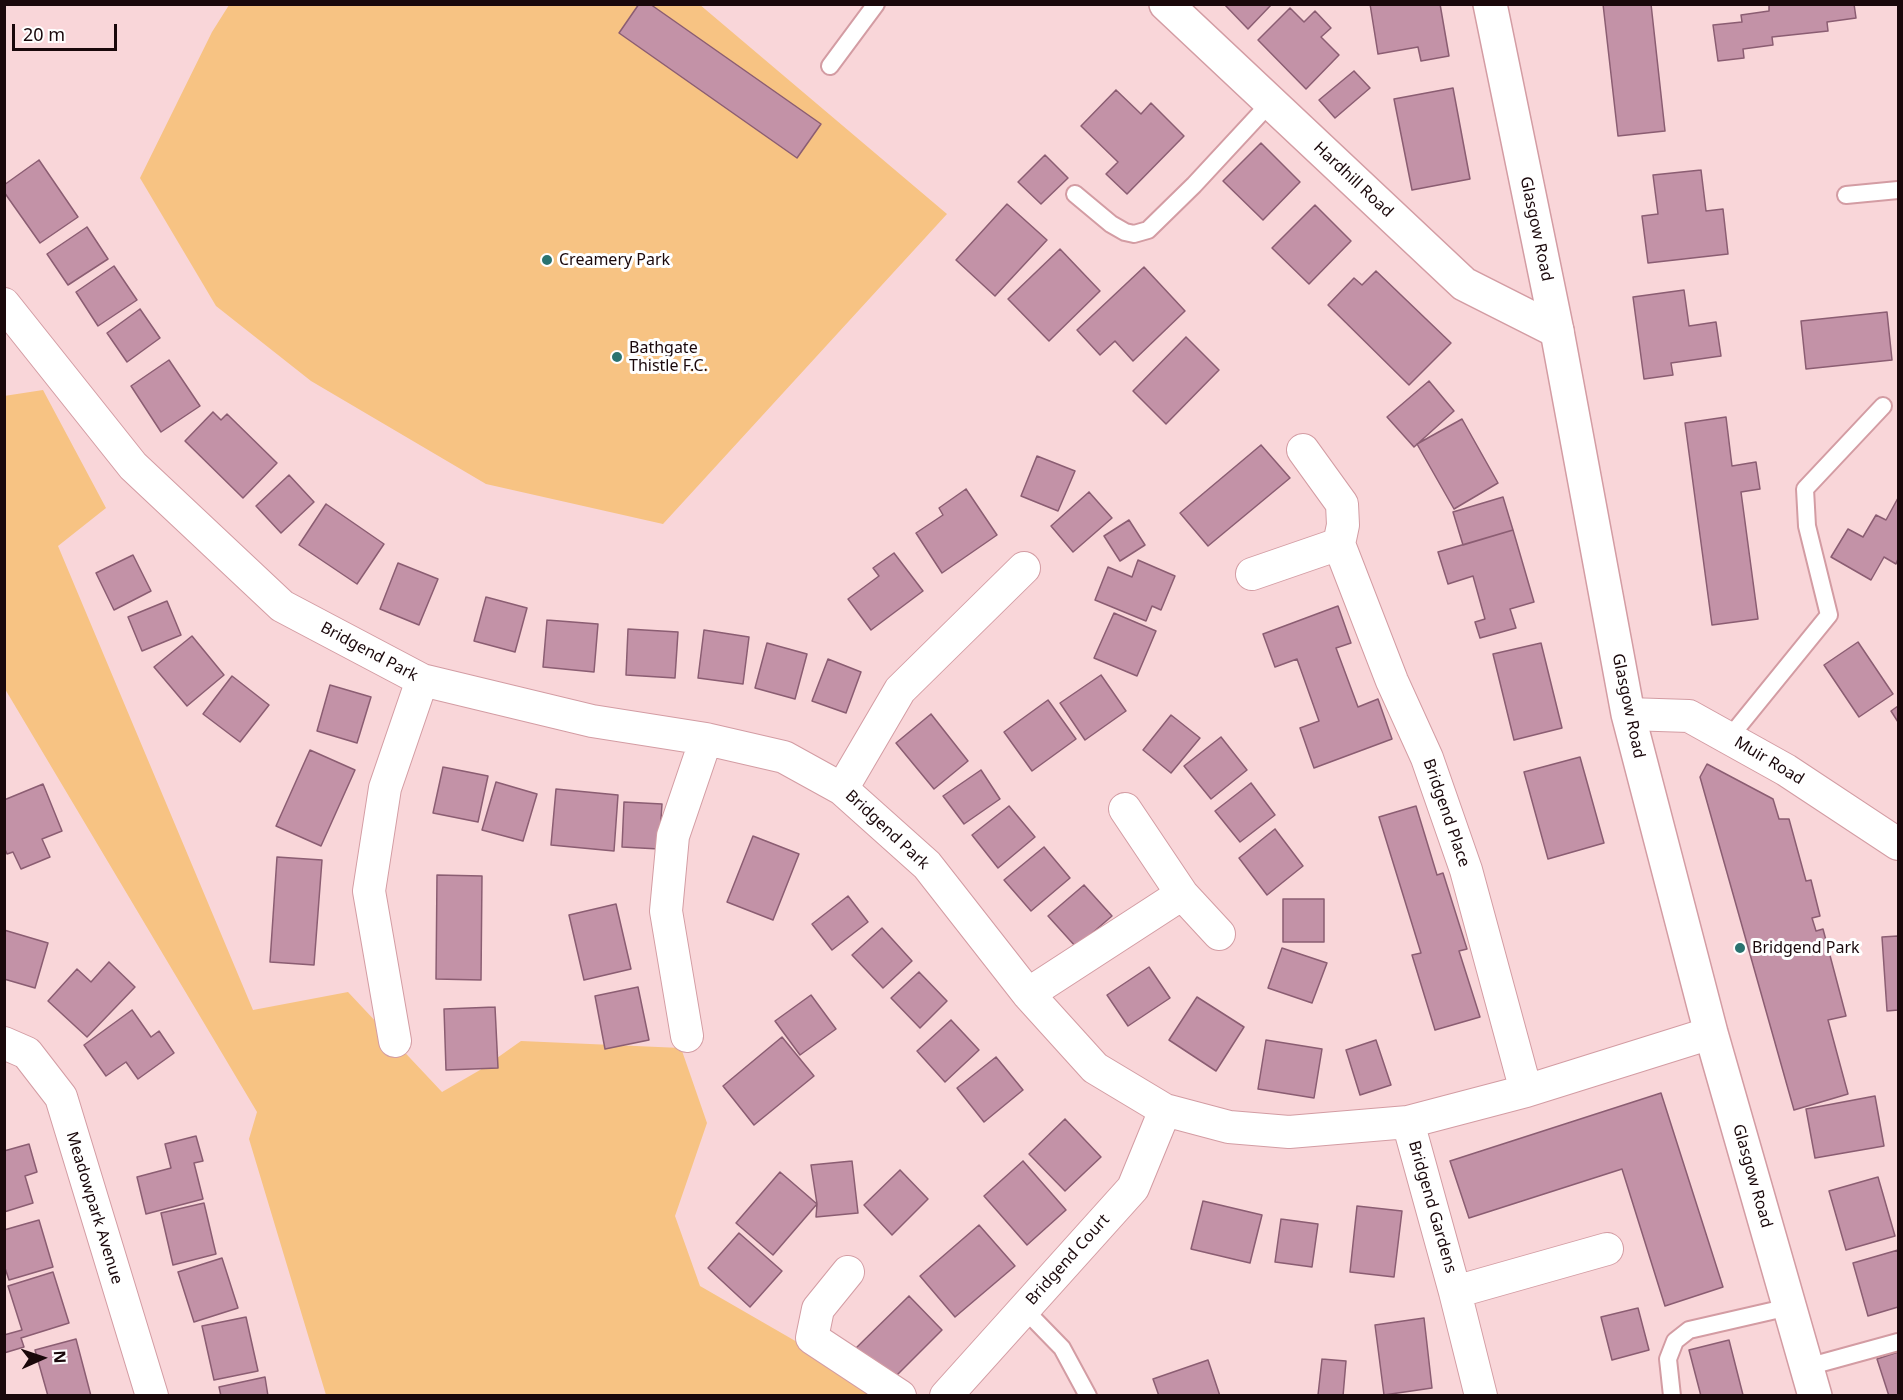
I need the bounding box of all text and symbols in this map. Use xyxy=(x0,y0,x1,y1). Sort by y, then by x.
scale bar xyxy=(15,12,120,50)
text: 20 m xyxy=(23,22,65,46)
street label: Hardhill Road xyxy=(1309,138,1397,222)
street label: Glasgow Road xyxy=(1516,175,1556,283)
place label: Creamery Park xyxy=(559,250,670,270)
marker: Creamery Park xyxy=(540,253,554,267)
place label: Bathgate Thistle F.C. xyxy=(629,338,708,376)
marker: Bathgate Thistle F.C. xyxy=(610,350,624,364)
street label: Bridgend Park xyxy=(317,618,421,686)
street label: Glasgow Road xyxy=(1608,652,1648,760)
street label: Muir Road xyxy=(1731,733,1807,789)
street label: Bridgend Place xyxy=(1418,756,1474,870)
street label: Bridgend Park xyxy=(841,786,933,874)
place label: Bridgend Park xyxy=(1752,938,1860,958)
marker: Bridgend Park xyxy=(1733,941,1747,955)
street label: Glasgow Road xyxy=(1728,1122,1776,1230)
street label: Meadowpark Avenue xyxy=(62,1129,126,1287)
street label: Bridgend Gardens xyxy=(1404,1138,1460,1276)
street label: Bridgend Court xyxy=(1022,1211,1114,1309)
north arrow xyxy=(12,1328,72,1388)
text: N xyxy=(49,1350,71,1364)

